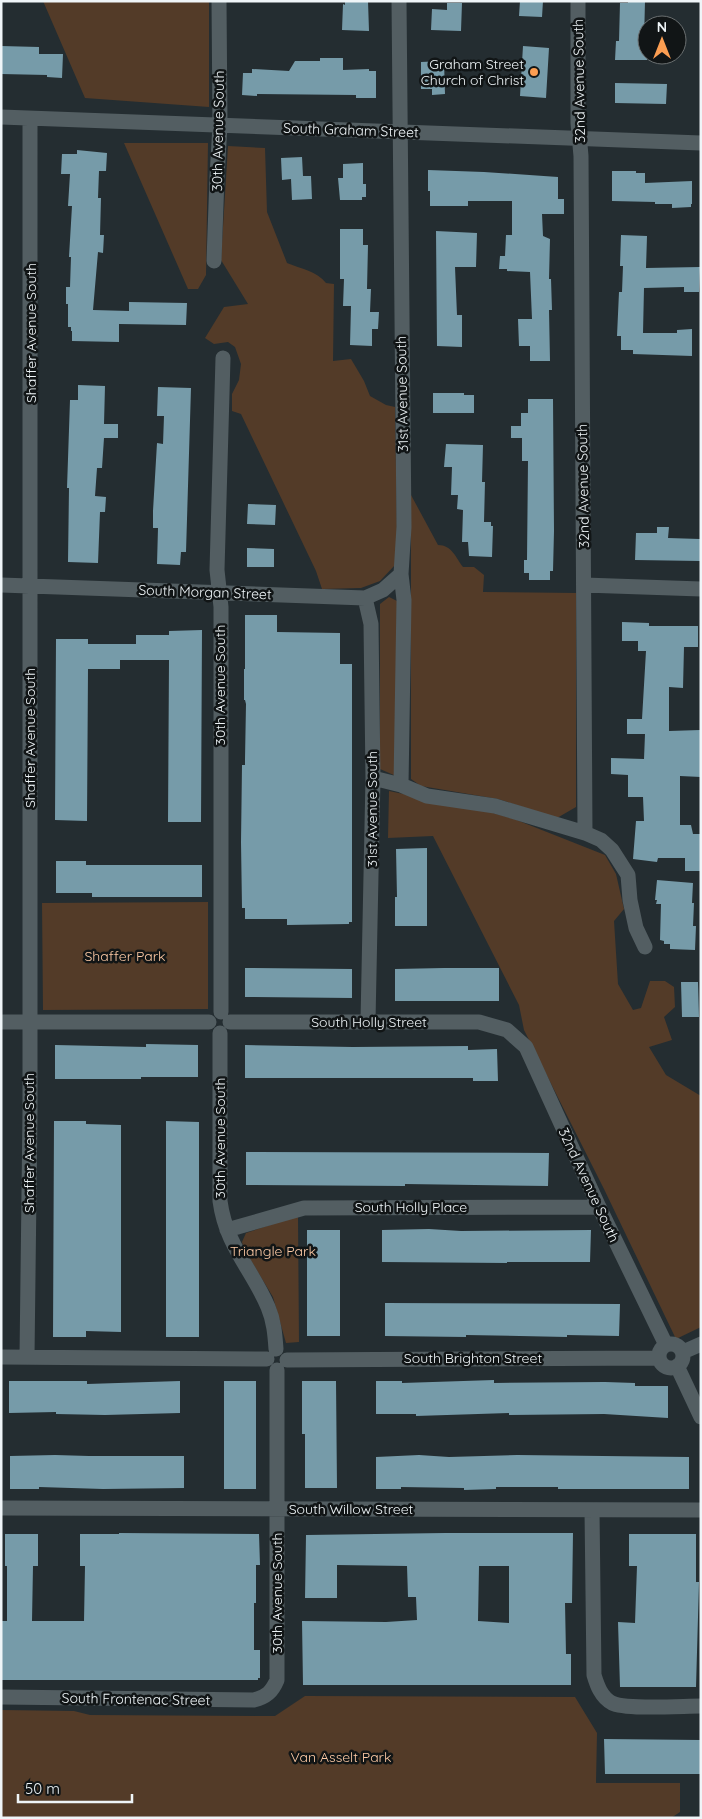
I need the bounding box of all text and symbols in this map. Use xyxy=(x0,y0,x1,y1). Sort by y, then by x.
north arrow xyxy=(637,15,687,65)
text: N xyxy=(657,18,667,36)
street label: 32nd Avenue South xyxy=(569,19,589,143)
place label: Graham Street Church of Christ xyxy=(421,55,524,89)
marker: Graham Street Church of Christ xyxy=(528,66,540,78)
street label: 30th Avenue South xyxy=(208,70,228,192)
street label: South Graham Street xyxy=(283,119,419,141)
street label: Shaffer Avenue South xyxy=(22,263,40,403)
street label: 31st Avenue South xyxy=(392,336,412,452)
street label: 32nd Avenue South xyxy=(573,424,593,548)
street label: South Morgan Street xyxy=(138,581,272,603)
street label: 30th Avenue South xyxy=(211,625,229,745)
street label: Shaffer Avenue South xyxy=(21,668,39,808)
street label: 31st Avenue South xyxy=(363,751,381,867)
park label: Shaffer Park xyxy=(84,947,166,965)
street label: South Holly Street xyxy=(311,1013,427,1031)
street label: Shaffer Avenue South xyxy=(20,1073,38,1213)
street label: 30th Avenue South xyxy=(211,1078,229,1198)
street label: 32nd Avenue South xyxy=(555,1125,623,1245)
street label: South Holly Place xyxy=(355,1198,467,1216)
park label: Triangle Park xyxy=(230,1242,316,1260)
street label: South Brighton Street xyxy=(404,1349,542,1367)
street label: South Willow Street xyxy=(289,1500,414,1518)
street label: 30th Avenue South xyxy=(268,1533,286,1653)
street label: South Frontenac Street xyxy=(61,1689,211,1709)
park label: Van Asselt Park xyxy=(290,1748,392,1766)
scale bar xyxy=(18,1772,131,1804)
text: 50 m xyxy=(25,1779,60,1798)

